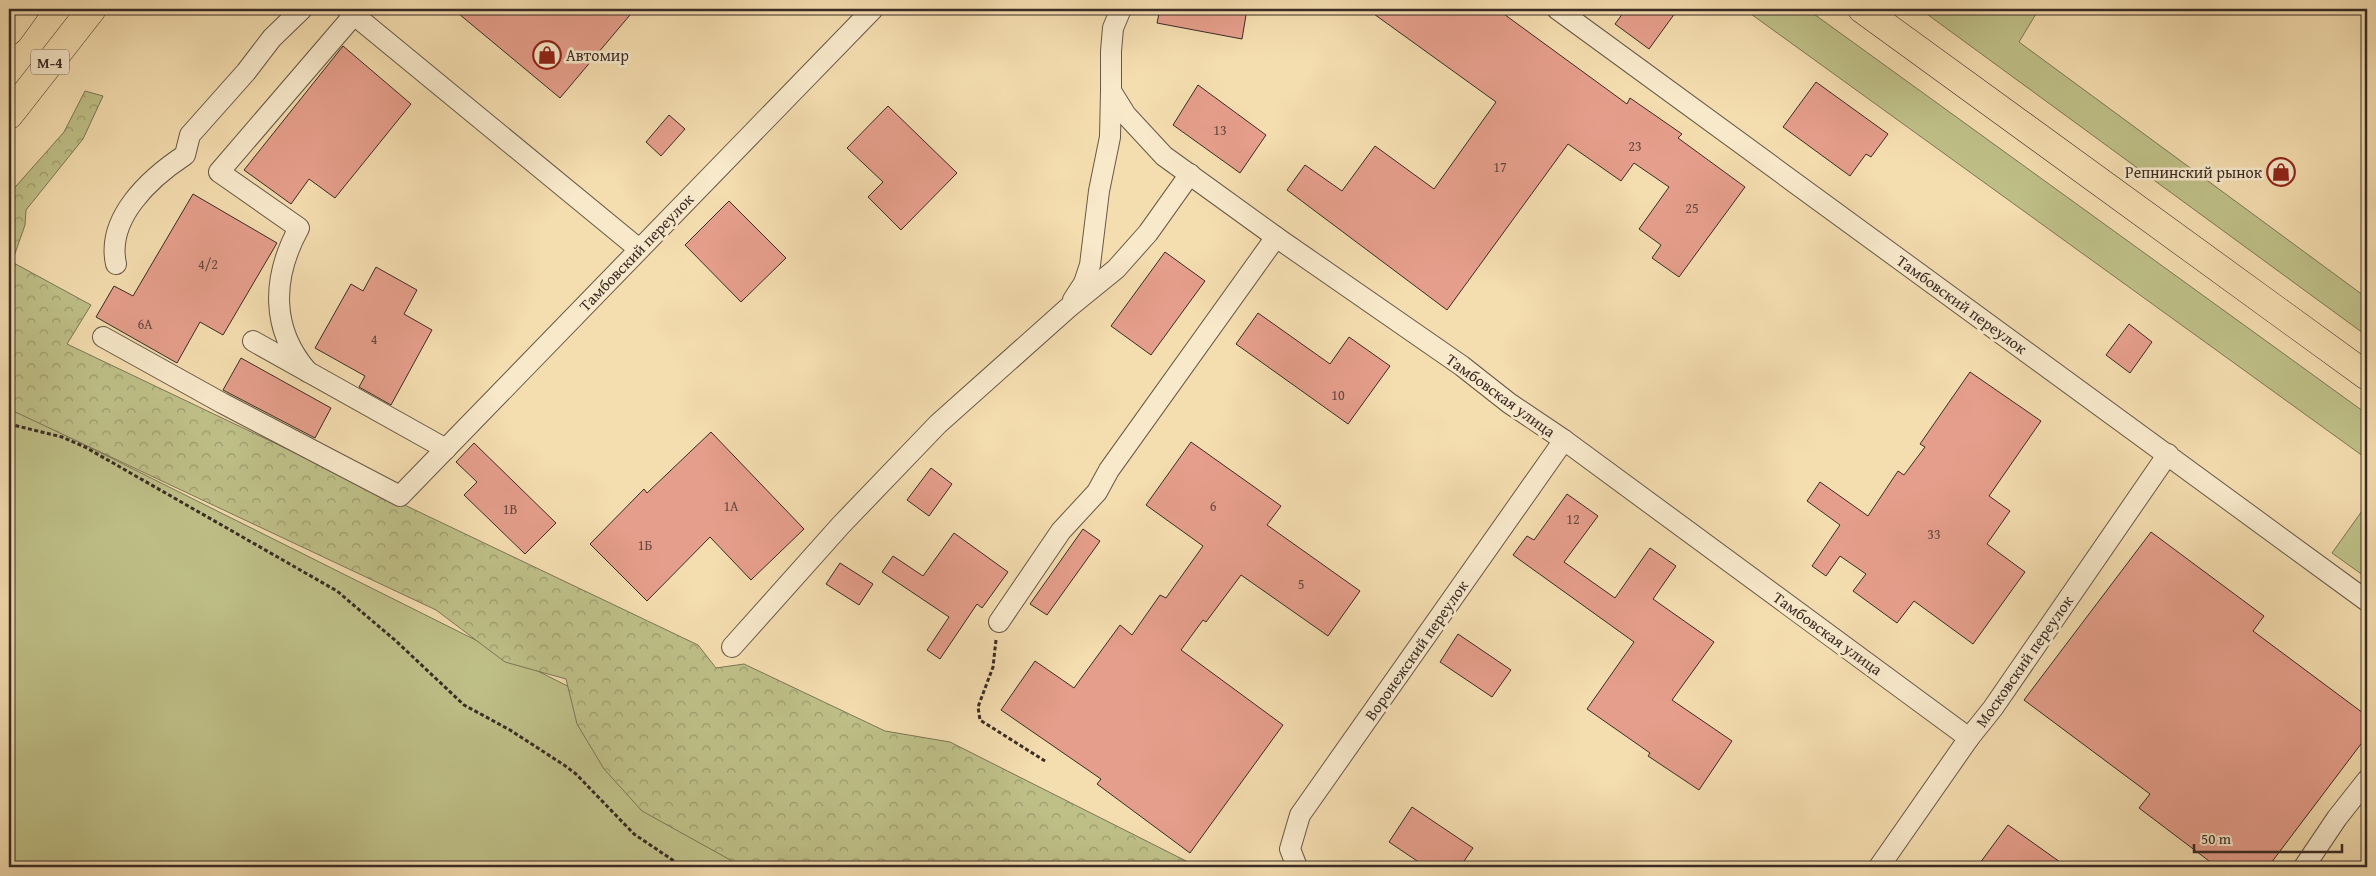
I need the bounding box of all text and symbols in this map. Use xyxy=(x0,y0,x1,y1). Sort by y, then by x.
shop icon: Автомир xyxy=(532,40,562,70)
place label: Автомир xyxy=(566,43,629,67)
road number: М-4 xyxy=(31,50,69,74)
house number: 13 xyxy=(1213,120,1227,140)
house number: 23 xyxy=(1628,136,1642,156)
house number: 17 xyxy=(1493,157,1507,177)
shop icon: Репнинский рынок xyxy=(2266,157,2296,187)
place label: Репнинский рынок xyxy=(2125,160,2263,184)
street label: Тамбовский переулок xyxy=(573,187,699,317)
house number: 25 xyxy=(1685,198,1699,218)
street label: Тамбовский переулок xyxy=(1892,248,2033,360)
house number: 4/2 xyxy=(198,254,218,274)
house number: 6А xyxy=(137,314,153,334)
house number: 4 xyxy=(371,329,378,349)
street label: Тамбовская улица xyxy=(1441,347,1561,443)
house number: 10 xyxy=(1331,385,1345,405)
house number: 1А xyxy=(723,496,739,516)
house number: 6 xyxy=(1210,496,1217,516)
house number: 1В xyxy=(503,499,517,519)
house number: 12 xyxy=(1566,509,1580,529)
house number: 33 xyxy=(1927,524,1941,544)
house number: 1Б xyxy=(638,535,652,555)
house number: 5 xyxy=(1298,574,1304,594)
street label: Воронежский переулок xyxy=(1358,574,1474,725)
street label: Тамбовская улица xyxy=(1768,585,1888,681)
street label: Московский переулок xyxy=(1969,590,2079,732)
scale bar xyxy=(2194,821,2341,853)
text: 50 m xyxy=(2201,828,2232,849)

